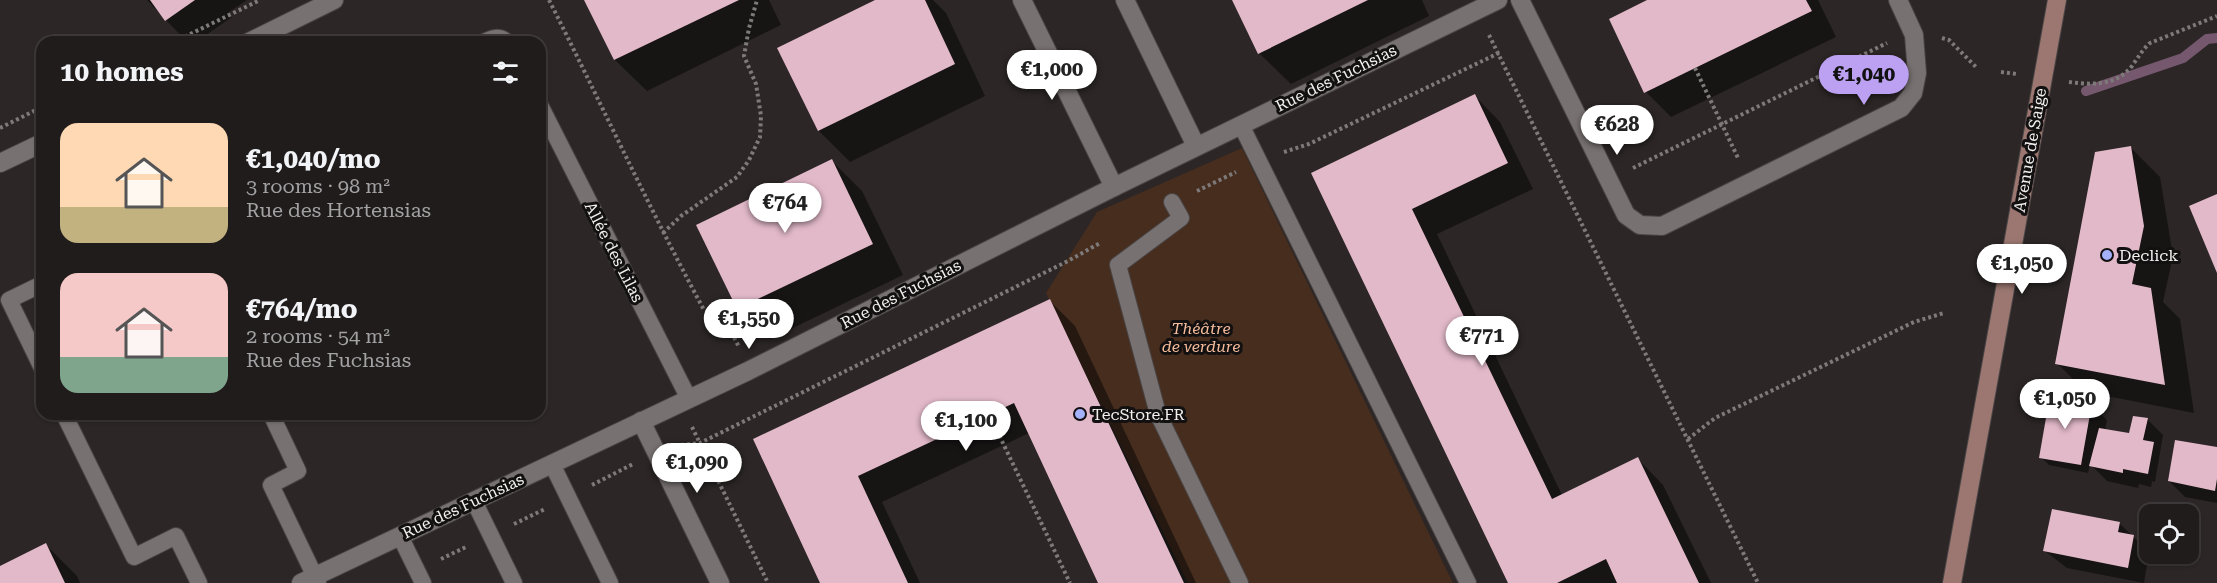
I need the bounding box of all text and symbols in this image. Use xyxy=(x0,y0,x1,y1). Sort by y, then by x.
street label: Rue des Fuchsias xyxy=(1272,40,1400,116)
pin: €1,000 xyxy=(1003,50,1101,101)
pin: €1,040 xyxy=(1815,55,1913,106)
icon: filters xyxy=(489,56,522,89)
text: 10 homes xyxy=(60,57,184,87)
text: €1,000 xyxy=(1021,57,1083,81)
text: €1,040 xyxy=(1833,62,1895,86)
street label: Avenue de Saige xyxy=(2010,86,2050,214)
pin: €628 xyxy=(1581,105,1653,156)
text: €628 xyxy=(1595,112,1639,136)
text: €1,040/mo xyxy=(246,144,381,174)
icon: home xyxy=(108,147,180,219)
text: 3 rooms · 98 m² xyxy=(246,174,390,198)
pin: €764 xyxy=(749,183,821,234)
text: €764 xyxy=(763,190,807,214)
text: Rue des Hortensias xyxy=(246,198,431,222)
street label: Allée des Lilas xyxy=(581,199,648,306)
pin: €1,050 xyxy=(1973,244,2071,295)
place label: Declick xyxy=(2119,246,2178,265)
marker: Declick xyxy=(2100,248,2114,262)
text: €1,050 xyxy=(1991,251,2053,275)
street label: Rue des Fuchsias xyxy=(838,255,965,332)
text: €764/mo xyxy=(246,294,358,324)
icon: home xyxy=(108,297,180,369)
pin: €1,550 xyxy=(700,299,798,350)
text: €1,550 xyxy=(718,306,780,330)
pin: €771 xyxy=(1446,316,1518,367)
park label: Théâtre de verdure xyxy=(1162,319,1240,356)
text: €771 xyxy=(1460,323,1504,347)
text: 2 rooms · 54 m² xyxy=(246,324,390,348)
text: Rue des Fuchsias xyxy=(246,348,411,372)
pin: €1,050 xyxy=(2016,379,2114,430)
text: €1,050 xyxy=(2034,386,2096,410)
pin: €1,100 xyxy=(917,401,1015,452)
place label: TecStore.FR xyxy=(1092,405,1185,424)
marker: TecStore.FR xyxy=(1073,407,1087,421)
text: €1,100 xyxy=(935,408,997,432)
pin: €1,090 xyxy=(648,443,746,494)
text: €1,090 xyxy=(666,450,728,474)
street label: Rue des Fuchsias xyxy=(399,469,527,543)
map controls xyxy=(2139,504,2199,564)
button: locate xyxy=(2139,504,2199,564)

